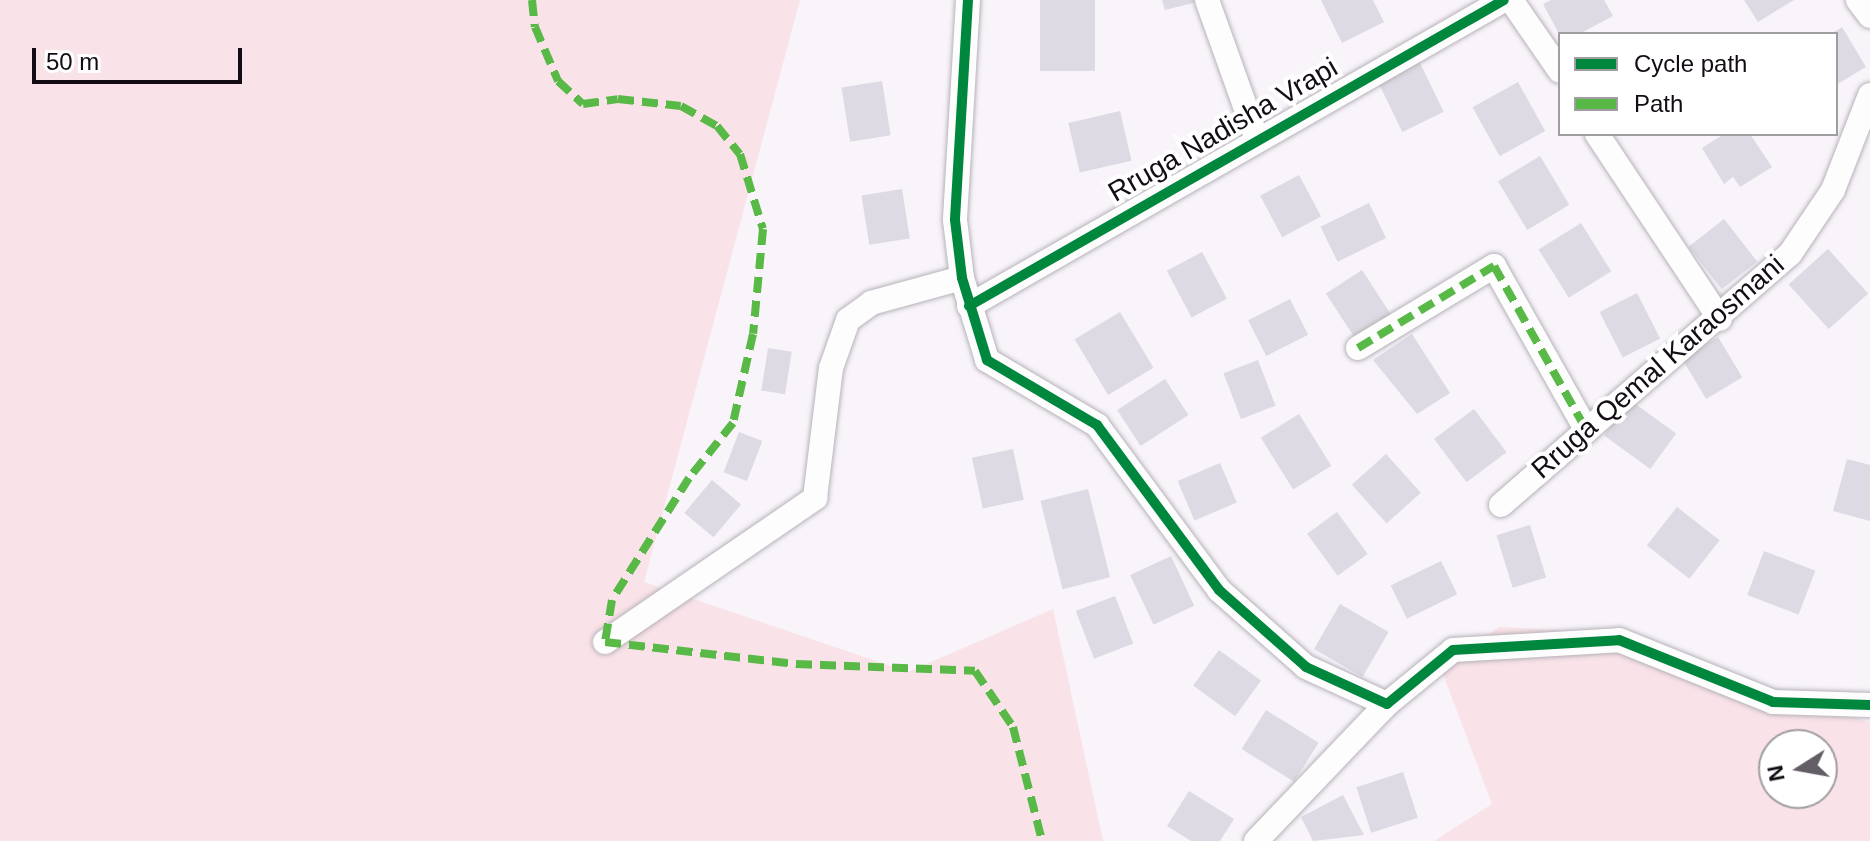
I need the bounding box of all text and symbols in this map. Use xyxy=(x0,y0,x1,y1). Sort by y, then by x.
scale bar xyxy=(36,32,246,82)
legend xyxy=(1558,32,1838,136)
text: 50 m xyxy=(46,48,99,75)
text: Cycle path xyxy=(1634,50,1747,77)
street label: Rruga Nadisha Vrapi xyxy=(1103,51,1343,209)
text: Path xyxy=(1634,90,1683,117)
street label: Rruga Qemal Karaosmani xyxy=(1525,248,1791,486)
north arrow xyxy=(1758,729,1838,809)
text: N xyxy=(1762,763,1790,783)

